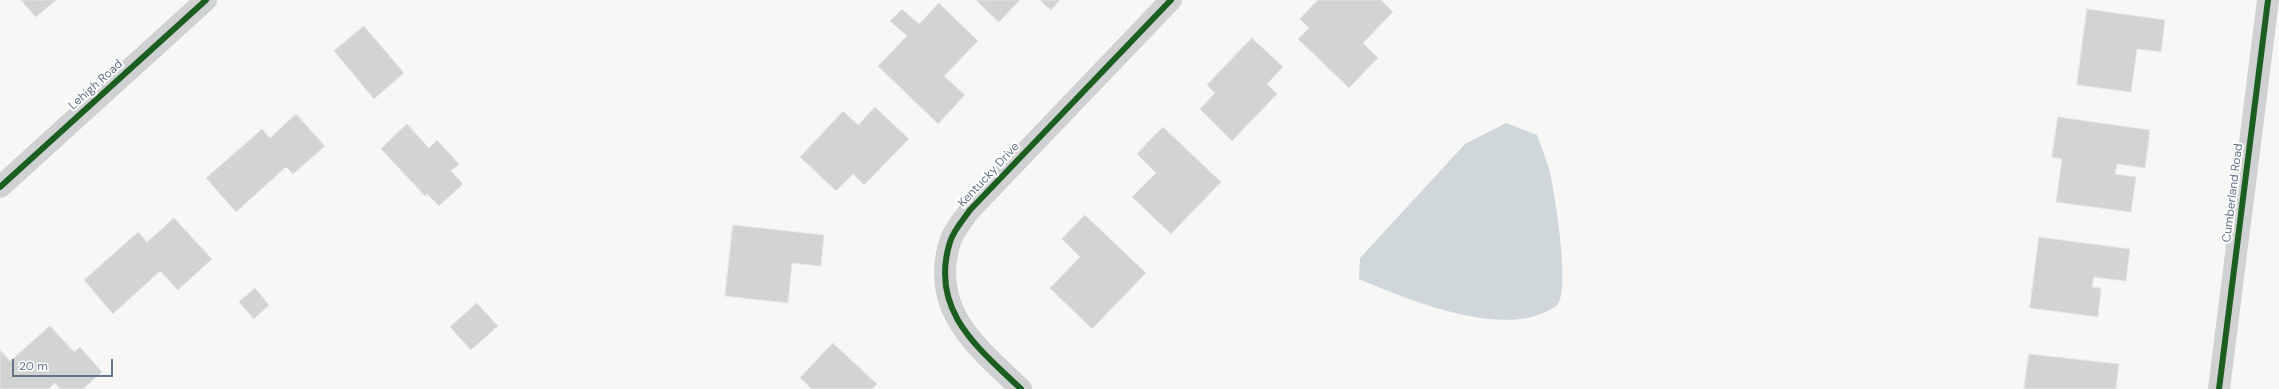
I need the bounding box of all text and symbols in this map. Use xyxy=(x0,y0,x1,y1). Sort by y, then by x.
street label: Lehigh Road xyxy=(66,57,126,113)
street label: Kentucky Drive xyxy=(955,140,1023,210)
street label: Cumberland Road xyxy=(2220,143,2246,243)
scale bar xyxy=(14,351,115,377)
text: 20 m xyxy=(19,358,48,374)

